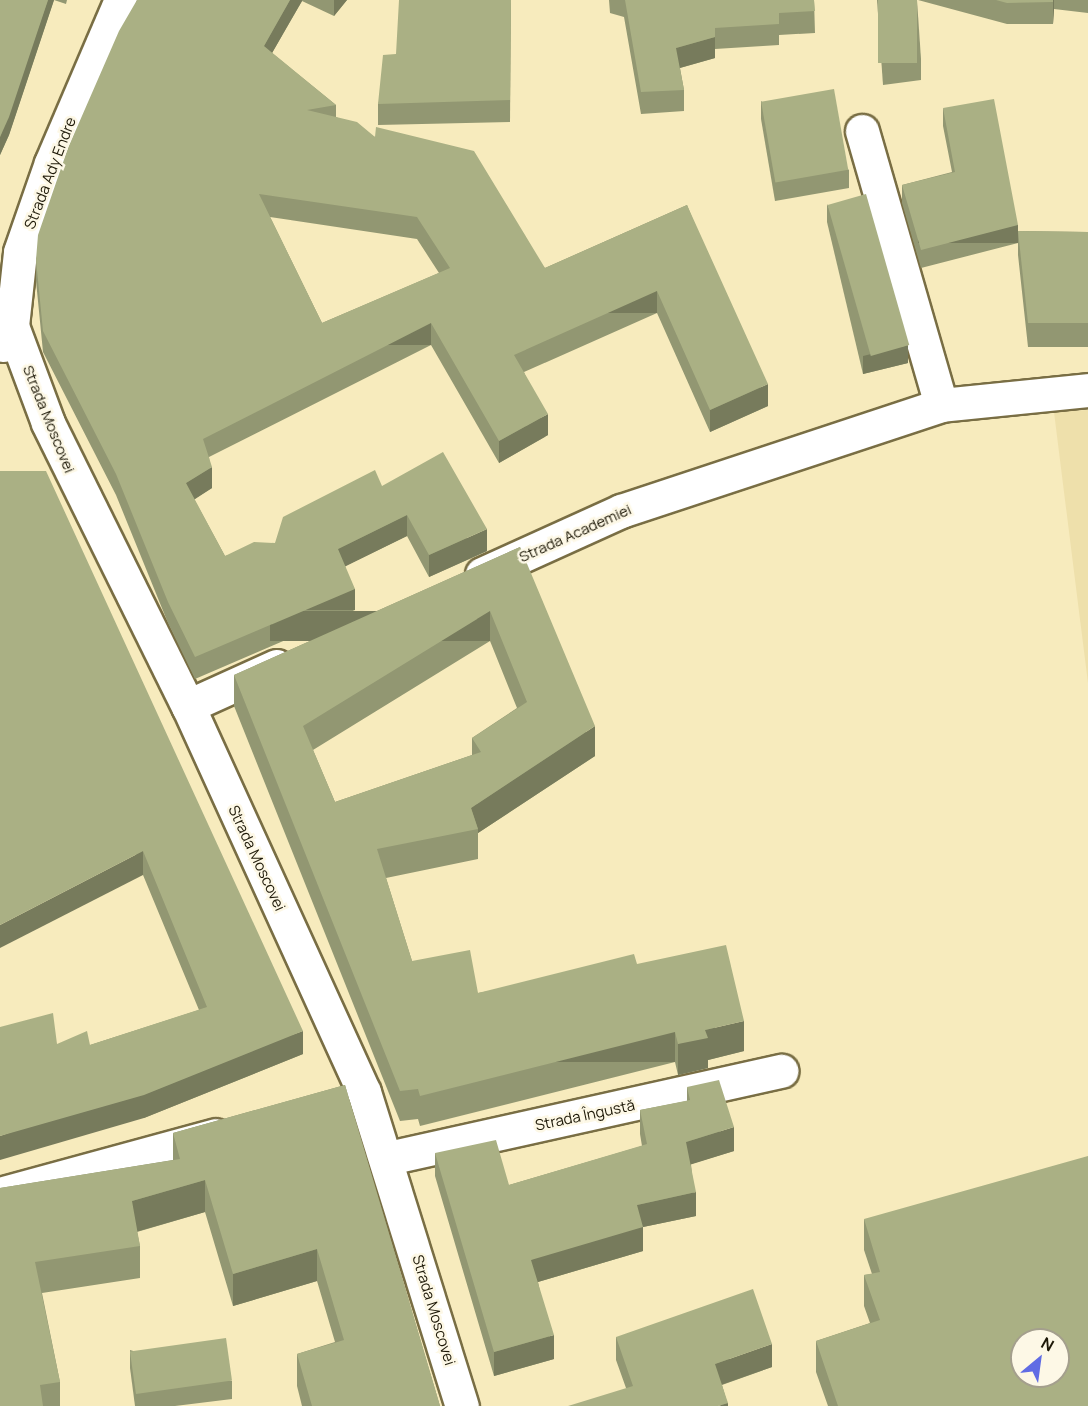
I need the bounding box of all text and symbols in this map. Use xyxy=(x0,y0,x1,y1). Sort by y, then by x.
street label: Strada Ady Endre xyxy=(20,114,80,232)
street label: Strada Moscovei xyxy=(19,363,79,475)
street label: Strada Academiei xyxy=(516,500,634,566)
street label: Strada Moscovei xyxy=(225,802,289,914)
street label: Strada Îngustă xyxy=(534,1096,636,1134)
street label: Strada Moscovei xyxy=(409,1253,459,1367)
north arrow xyxy=(1010,1328,1070,1388)
text: N xyxy=(1037,1332,1058,1356)

